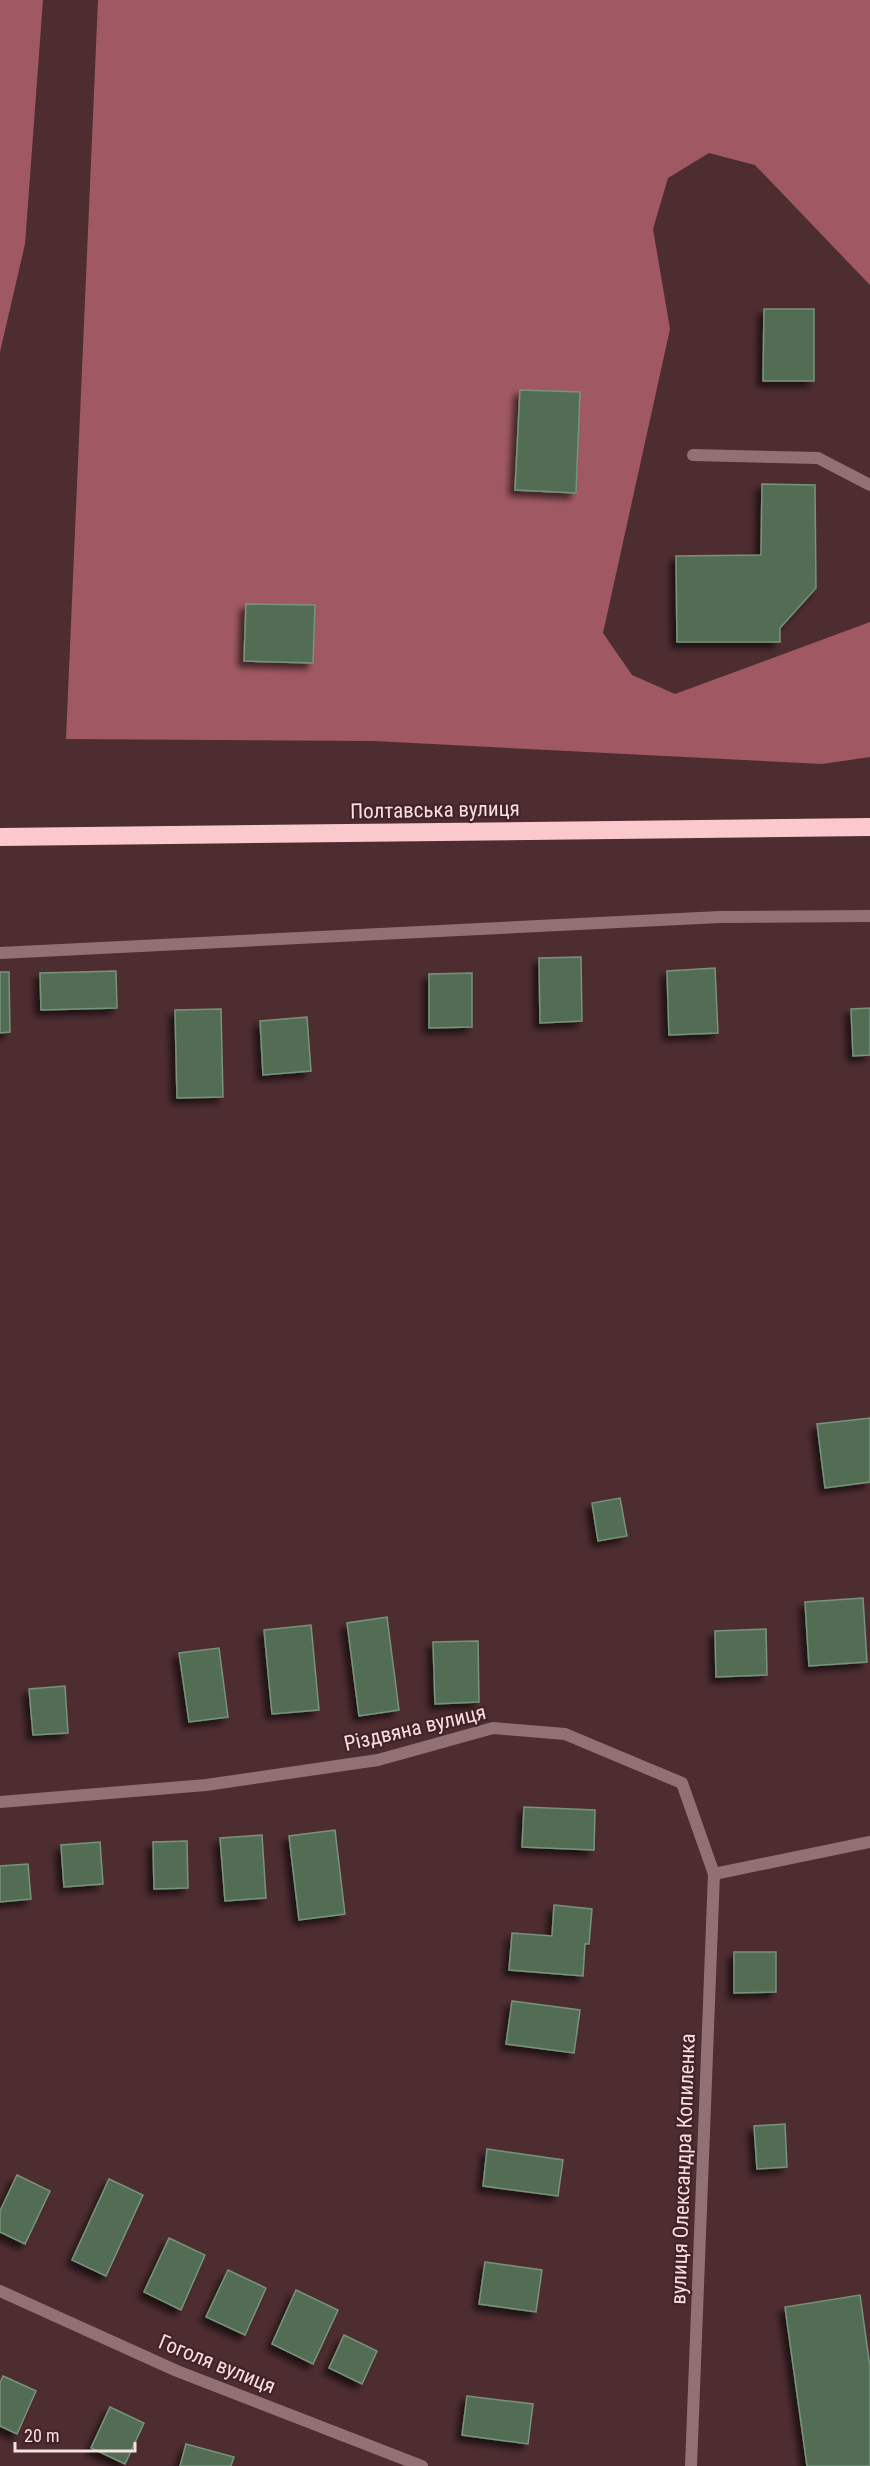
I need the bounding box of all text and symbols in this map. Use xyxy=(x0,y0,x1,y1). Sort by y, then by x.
street label: Полтавська вулиця xyxy=(350,797,520,823)
street label: Різдвяна вулиця xyxy=(342,1700,488,1756)
street label: вулиця Олександра Копиленка xyxy=(666,2033,700,2305)
street label: Гоголя вулиця xyxy=(155,2330,279,2398)
scale bar xyxy=(15,2415,135,2453)
text: 20 m xyxy=(24,2425,59,2446)

